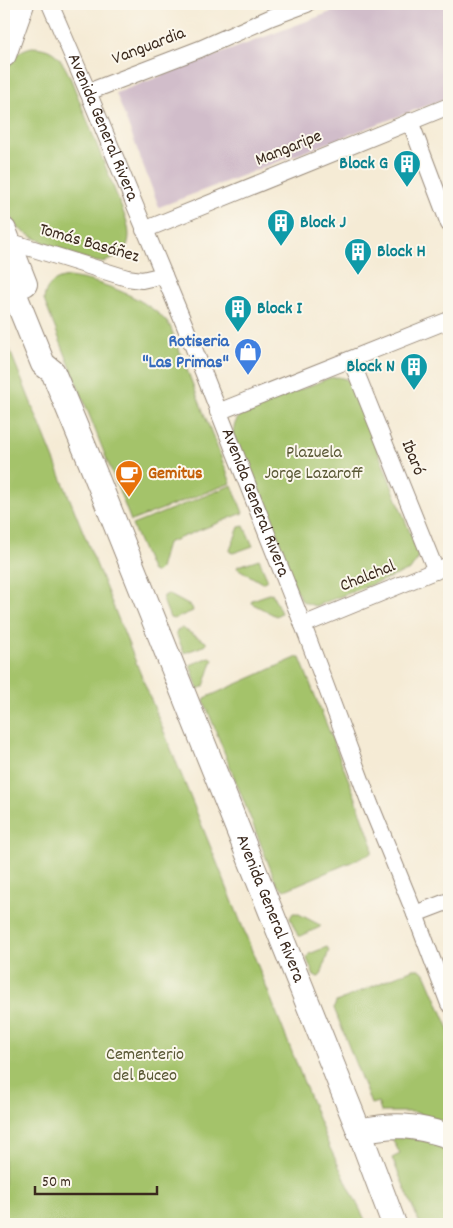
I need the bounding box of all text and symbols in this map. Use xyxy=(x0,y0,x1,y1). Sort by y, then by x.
street label: Vanguardia xyxy=(109,21,190,72)
street label: Avenida General Rivera xyxy=(60,50,145,205)
street label: Mangaripe xyxy=(252,124,326,174)
building icon: Block G xyxy=(392,149,422,188)
place label: Block G xyxy=(339,152,388,177)
building icon: Block J xyxy=(266,208,296,247)
place label: Block J xyxy=(300,211,347,236)
street label: Tomás Basáñez xyxy=(36,218,142,270)
building icon: Block H xyxy=(343,237,373,276)
place label: Block H xyxy=(377,240,426,265)
building icon: Block I xyxy=(223,294,253,333)
place label: Block I xyxy=(257,297,303,322)
place label: Rotiseria "Las Primas" xyxy=(142,330,230,376)
shop icon: Rotiseria "Las Primas" xyxy=(233,337,263,376)
building icon: Block N xyxy=(399,352,429,391)
place label: Block N xyxy=(347,355,395,380)
street label: Avenida General Rivera xyxy=(214,425,295,581)
street label: Ibaró xyxy=(394,436,430,480)
park label: Plazuela Jorge Lazaroff xyxy=(264,441,364,487)
cafe icon: Gemitus xyxy=(114,459,144,498)
place label: Gemitus xyxy=(148,462,203,487)
street label: Chalchal xyxy=(336,554,400,599)
street label: Avenida General Rivera xyxy=(229,831,311,987)
park label: Cementerio del Buceo xyxy=(106,1043,184,1089)
scale bar xyxy=(35,1163,158,1195)
text: 50 m xyxy=(42,1172,71,1194)

